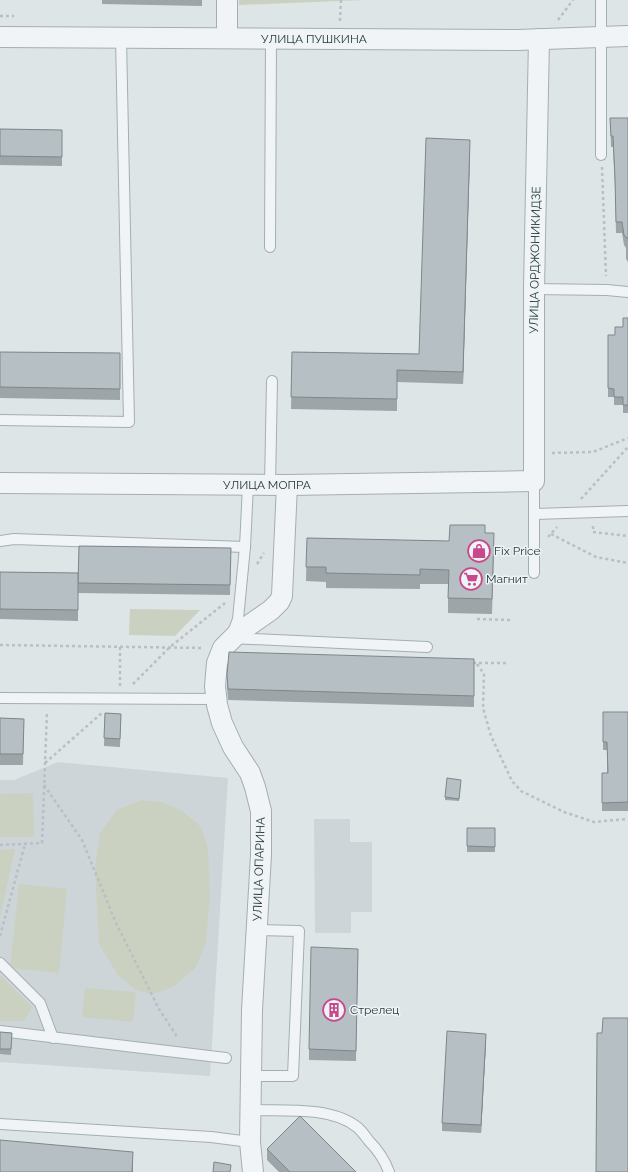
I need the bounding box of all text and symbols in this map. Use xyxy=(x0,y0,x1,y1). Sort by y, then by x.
street label: УЛИЦА ПУШКИНА xyxy=(261,32,367,46)
street label: УЛИЦА ОРДЖОНИКИДЗЕ xyxy=(527,186,543,334)
street label: УЛИЦА МОПРА xyxy=(223,478,311,492)
shop icon: Fix Price xyxy=(466,538,492,564)
place label: Fix Price xyxy=(494,544,541,558)
supermarket icon: Магнит xyxy=(458,566,484,592)
place label: Магнит xyxy=(486,572,528,586)
street label: УЛИЦА ОПАРИНА xyxy=(250,817,268,921)
building icon: Стрелец xyxy=(321,997,347,1023)
place label: Стрелец xyxy=(350,1003,399,1017)

